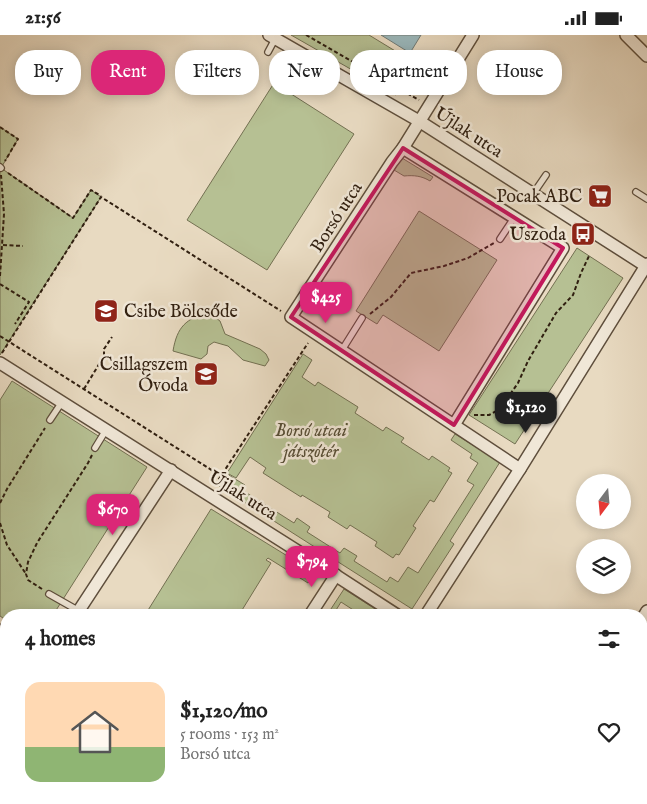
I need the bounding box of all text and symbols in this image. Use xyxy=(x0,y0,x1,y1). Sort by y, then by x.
text: 21:56 xyxy=(25,6,61,30)
chip: Buy xyxy=(15,50,81,95)
chip: Rent xyxy=(91,50,165,95)
chip: Filters xyxy=(175,50,259,95)
chip: New xyxy=(269,50,340,95)
chip: Apartment xyxy=(350,50,467,95)
chip: House xyxy=(477,50,562,95)
street label: Újlak utca xyxy=(430,102,507,164)
street label: Borsó utca xyxy=(306,178,369,257)
supermarket icon: Pocak ABC xyxy=(587,183,613,209)
place label: Pocak ABC xyxy=(496,186,582,209)
bus stop icon: Uszoda xyxy=(570,221,596,247)
place label: Uszoda xyxy=(509,224,566,247)
pin: $425 xyxy=(296,281,356,324)
text: $425 xyxy=(311,288,341,308)
school or university icon: Csibe Bölcsőde xyxy=(93,298,119,324)
place label: Csibe Bölcsőde xyxy=(124,301,238,324)
place label: Csillagszem Óvoda xyxy=(100,354,188,398)
school or university icon: Csillagszem Óvoda xyxy=(193,361,219,387)
pin: $1,120 xyxy=(485,391,567,434)
text: $1,120 xyxy=(506,398,546,418)
park label: Borsó utcai játszótér xyxy=(275,420,349,464)
street label: Újlak utca xyxy=(204,465,282,527)
north arrow xyxy=(576,474,631,529)
map controls xyxy=(576,474,631,594)
pin: $670 xyxy=(83,493,143,536)
text: $670 xyxy=(98,500,128,520)
button: layers xyxy=(576,539,631,594)
pin: $794 xyxy=(282,545,342,588)
text: $794 xyxy=(296,552,328,572)
icon: filters xyxy=(595,625,623,653)
text: 4 homes xyxy=(25,626,95,653)
text: $1,120/mo xyxy=(180,698,268,725)
icon: home xyxy=(65,702,125,762)
icon: heart xyxy=(595,718,623,746)
text: 5 rooms · 153 m² xyxy=(180,725,279,745)
text: Borsó utca xyxy=(180,745,250,765)

